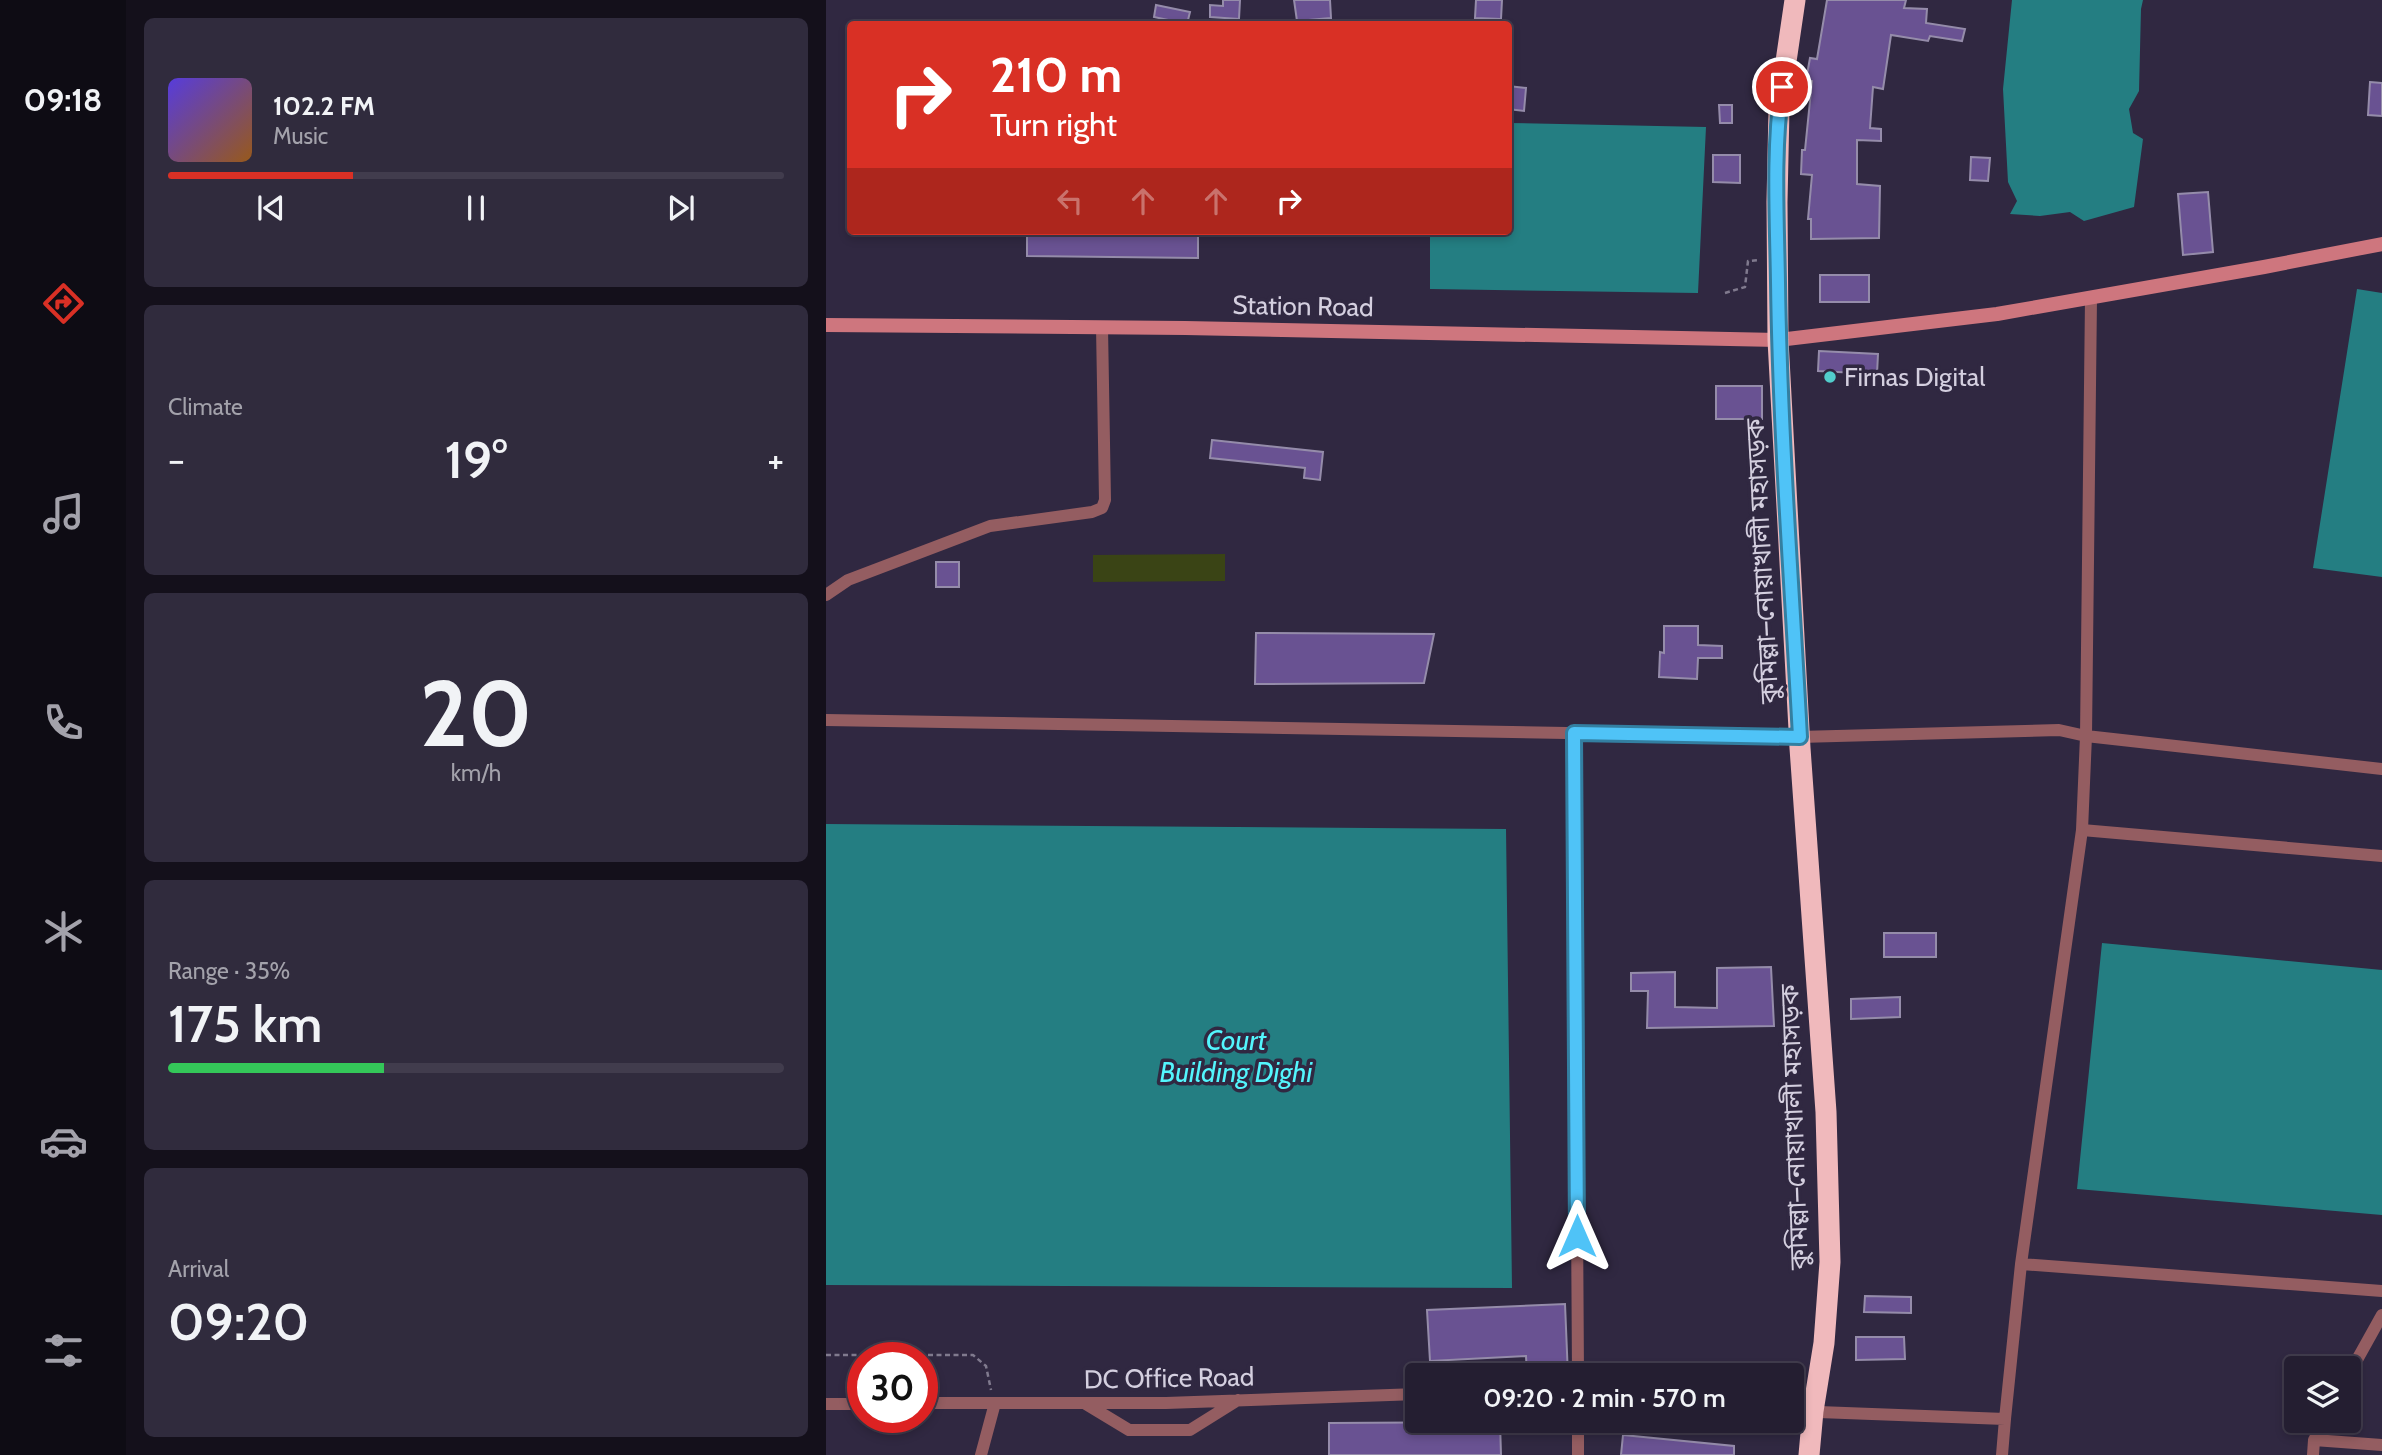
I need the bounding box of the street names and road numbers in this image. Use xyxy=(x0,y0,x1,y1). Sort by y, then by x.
street label: Station Road xyxy=(1232,289,1374,323)
street label: কুমিল্লা–নোয়াখালী মহাসড়ক xyxy=(1738,417,1786,705)
street label: কুমিল্লা–নোয়াখালী মহাসড়ক xyxy=(1773,983,1815,1271)
street label: DC Office Road xyxy=(1083,1361,1255,1395)

